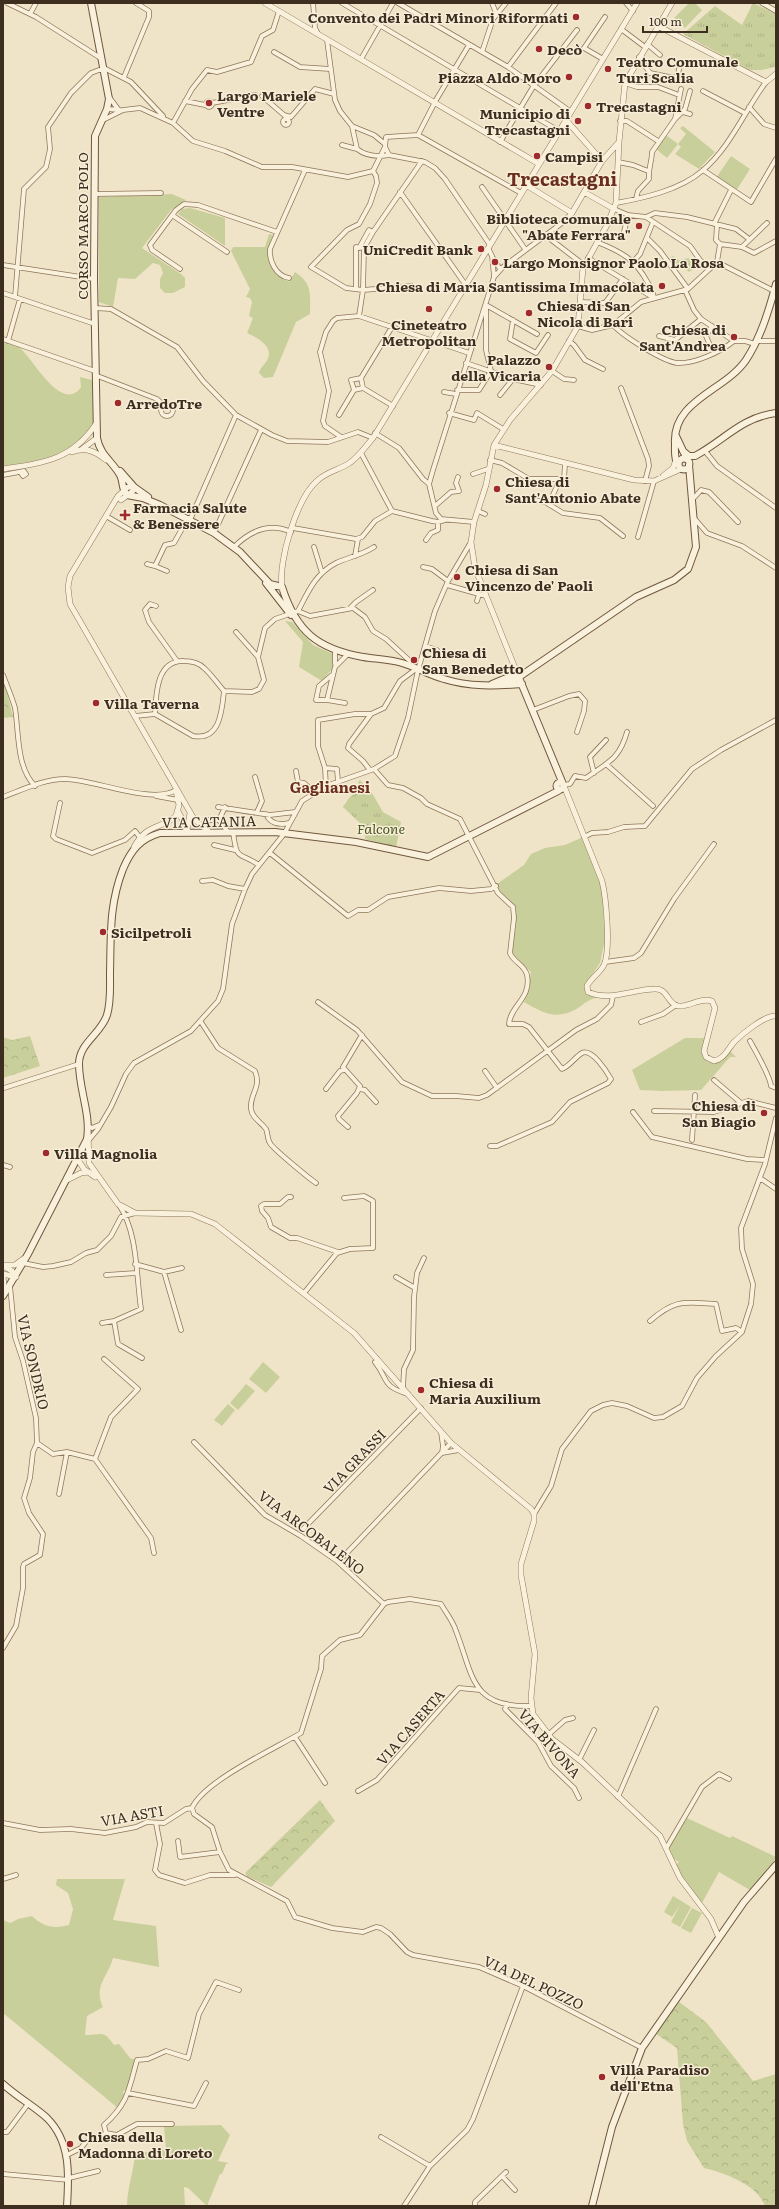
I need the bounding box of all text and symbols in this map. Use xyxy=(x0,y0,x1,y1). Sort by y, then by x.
place label: Convento dei Padri Minori Riformati xyxy=(308,7,568,27)
scale bar xyxy=(643,8,707,34)
marker: Convento dei Padri Minori Riformati xyxy=(571,12,581,22)
text: 100 m xyxy=(649,12,682,30)
place label: Decò xyxy=(547,39,582,59)
marker: Decò xyxy=(534,44,544,54)
place label: Teatro Comunale Turi Scalia xyxy=(616,51,738,87)
marker: Teatro Comunale Turi Scalia xyxy=(603,64,613,74)
place label: Piazza Aldo Moro xyxy=(438,67,561,87)
marker: Piazza Aldo Moro xyxy=(564,72,574,82)
place label: Largo Mariele Ventre xyxy=(217,85,316,121)
place label: Trecastagni xyxy=(596,96,682,116)
marker: Largo Mariele Ventre xyxy=(204,98,214,108)
marker: Trecastagni xyxy=(583,101,593,111)
place label: Municipio di Trecastagni xyxy=(480,103,570,139)
marker: Municipio di Trecastagni xyxy=(573,116,583,126)
place label: Campisi xyxy=(545,146,603,166)
marker: Campisi xyxy=(532,151,542,161)
street label: CORSO MARCO POLO xyxy=(72,152,92,300)
district label: Trecastagni xyxy=(507,165,617,192)
place label: Biblioteca comunale "Abate Ferrara" xyxy=(486,208,631,244)
marker: Biblioteca comunale "Abate Ferrara" xyxy=(634,221,644,231)
place label: UniCredit Bank xyxy=(363,239,474,259)
marker: UniCredit Bank xyxy=(476,244,486,254)
place label: Largo Monsignor Paolo La Rosa xyxy=(503,252,725,272)
marker: Largo Monsignor Paolo La Rosa xyxy=(490,257,500,267)
place label: Chiesa di Maria Santissima Immacolata xyxy=(376,276,655,296)
marker: Chiesa di Maria Santissima Immacolata xyxy=(657,281,667,291)
place label: Chiesa di San Nicola di Bari xyxy=(537,295,633,331)
marker: Cineteatro Metropolitan xyxy=(424,304,434,314)
marker: Chiesa di San Nicola di Bari xyxy=(524,308,534,318)
place label: Cineteatro Metropolitan xyxy=(382,314,477,350)
place label: Chiesa di Sant'Andrea xyxy=(639,319,727,355)
marker: Chiesa di Sant'Andrea xyxy=(729,332,739,342)
place label: Palazzo della Vicaria xyxy=(451,349,542,385)
marker: Palazzo della Vicaria xyxy=(544,362,554,372)
place label: ArredoTre xyxy=(126,393,202,413)
marker: ArredoTre xyxy=(113,398,123,408)
place label: Chiesa di Sant'Antonio Abate xyxy=(505,471,641,507)
marker: Chiesa di Sant'Antonio Abate xyxy=(492,484,502,494)
place label: Farmacia Salute & Benessere xyxy=(133,497,247,533)
marker: Farmacia Salute & Benessere xyxy=(120,510,130,520)
place label: Chiesa di San Vincenzo de' Paoli xyxy=(465,559,593,595)
marker: Chiesa di San Vincenzo de' Paoli xyxy=(452,572,462,582)
place label: Chiesa di San Benedetto xyxy=(422,642,524,678)
marker: Chiesa di San Benedetto xyxy=(409,655,419,665)
place label: Villa Taverna xyxy=(104,693,200,713)
marker: Villa Taverna xyxy=(91,698,101,708)
district label: Gaglianesi xyxy=(290,775,371,798)
street label: VIA CATANIA xyxy=(162,810,257,832)
park label: Falcone xyxy=(357,818,405,838)
place label: Sicilpetroli xyxy=(111,922,192,942)
marker: Sicilpetroli xyxy=(98,927,108,937)
place label: Chiesa di San Biagio xyxy=(682,1095,756,1131)
marker: Chiesa di San Biagio xyxy=(759,1108,769,1118)
place label: Villa Magnolia xyxy=(54,1143,158,1163)
marker: Villa Magnolia xyxy=(41,1148,51,1158)
street label: VIA SONDRIO xyxy=(13,1312,55,1412)
place label: Chiesa di Maria Auxilium xyxy=(429,1372,541,1408)
marker: Chiesa di Maria Auxilium xyxy=(416,1385,426,1395)
street label: VIA GRASSI xyxy=(318,1424,390,1498)
street label: VIA ARCOBALENO xyxy=(255,1485,369,1579)
street label: VIA CASERTA xyxy=(371,1684,449,1769)
street label: VIA BIVONA xyxy=(514,1704,586,1783)
street label: VIA ASTI xyxy=(99,1800,165,1830)
street label: VIA DEL POZZO xyxy=(481,1950,587,2014)
place label: Villa Paradiso dell'Etna xyxy=(610,2059,710,2095)
marker: Villa Paradiso dell'Etna xyxy=(597,2072,607,2082)
place label: Chiesa della Madonna di Loreto xyxy=(78,2126,213,2162)
marker: Chiesa della Madonna di Loreto xyxy=(65,2139,75,2149)

